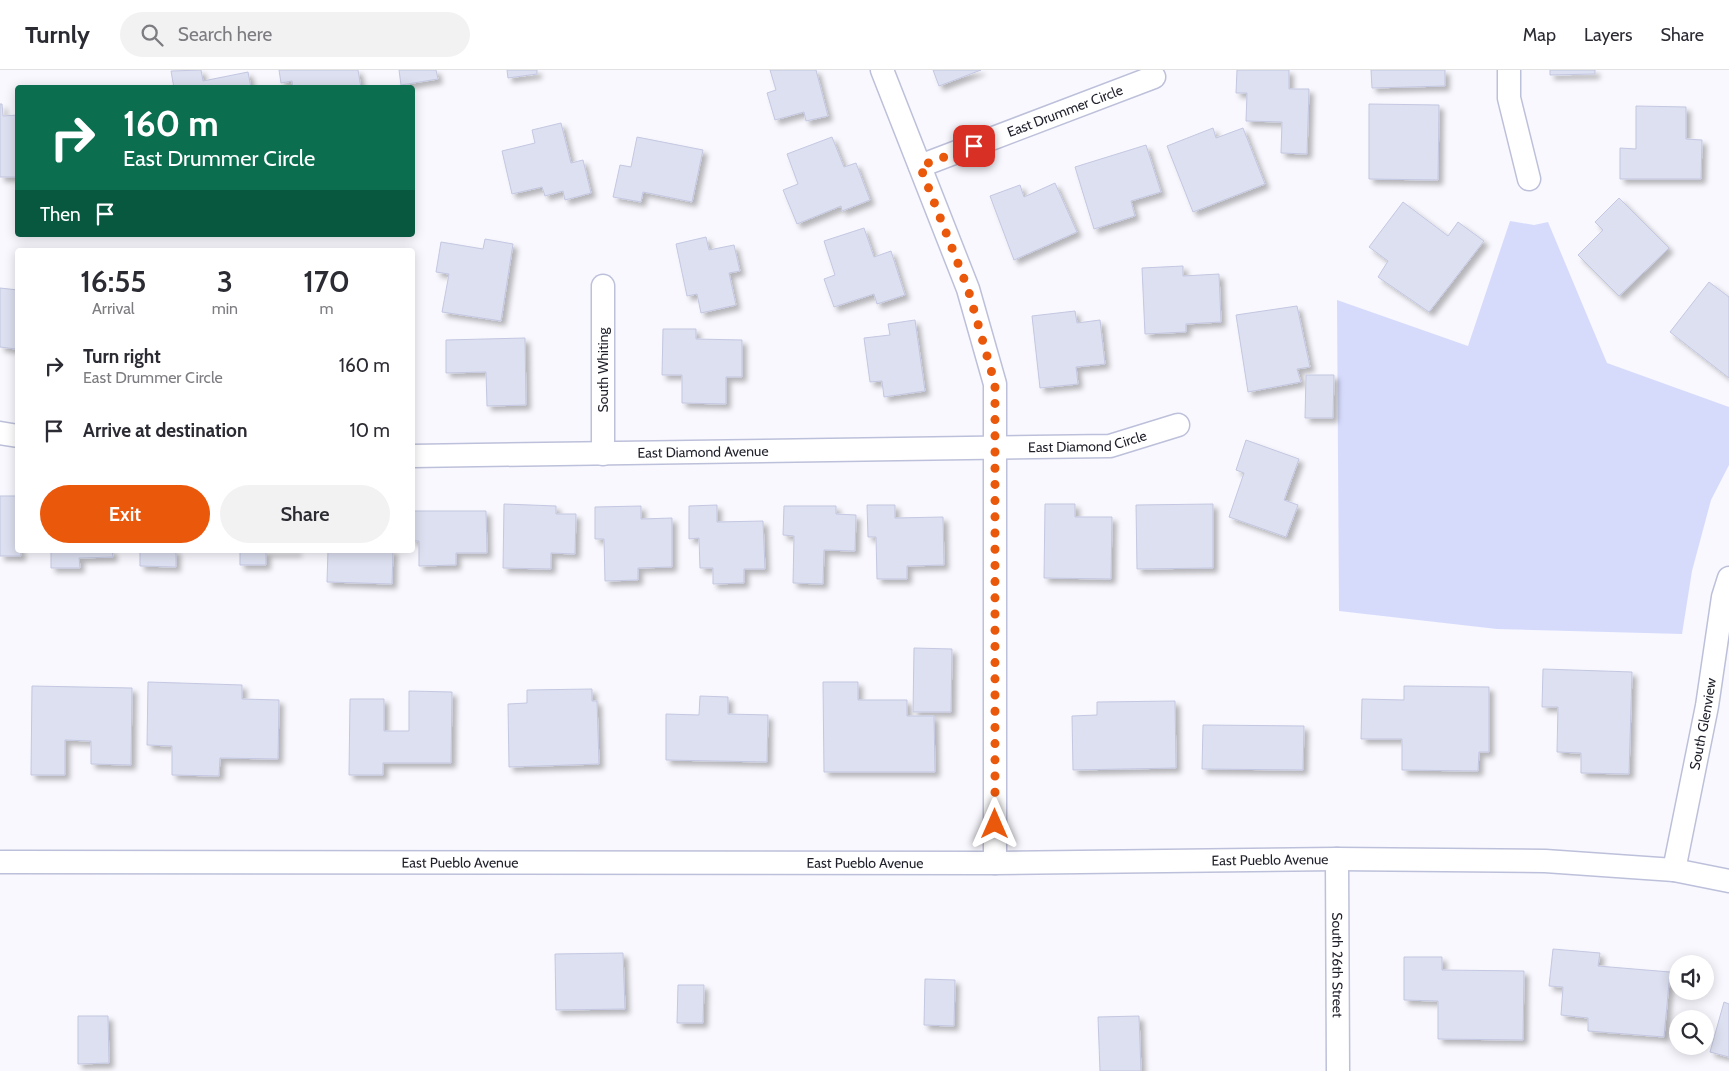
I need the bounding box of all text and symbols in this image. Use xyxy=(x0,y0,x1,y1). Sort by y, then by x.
search box xyxy=(120,12,470,57)
text: Turnly xyxy=(25,20,90,49)
icon: search xyxy=(138,21,166,49)
text: Search here xyxy=(178,23,272,46)
text: Map xyxy=(1523,24,1556,46)
text: Layers xyxy=(1584,24,1633,46)
text: Share xyxy=(1661,24,1704,46)
street label: East Drummer Circle xyxy=(1004,81,1125,141)
text: 160 m xyxy=(123,102,219,145)
icon: right xyxy=(40,105,105,170)
pin xyxy=(953,125,995,167)
icon: arrive xyxy=(960,132,988,160)
text: East Drummer Circle xyxy=(123,145,315,172)
icon: arrive xyxy=(91,200,119,228)
text: Then xyxy=(40,203,81,226)
text: 16:55 xyxy=(80,263,147,300)
text: 3 xyxy=(217,263,233,300)
text: 170 xyxy=(303,263,350,300)
text: Arrival xyxy=(92,299,135,318)
text: min xyxy=(212,299,238,318)
text: m xyxy=(319,299,334,318)
street label: South Whiting xyxy=(594,326,612,412)
text: Turn right xyxy=(83,345,161,368)
icon: right xyxy=(40,352,68,380)
text: 160 m xyxy=(339,354,390,377)
text: East Drummer Circle xyxy=(83,368,223,387)
icon: arrive xyxy=(40,417,68,445)
text: Arrive at destination xyxy=(83,419,247,442)
text: 10 m xyxy=(350,419,390,442)
street label: East Diamond Circle xyxy=(1028,426,1149,456)
street label: East Diamond Avenue xyxy=(637,442,769,462)
button: Exit xyxy=(40,485,210,543)
button: Share xyxy=(220,485,390,543)
street label: South Glenview xyxy=(1685,677,1720,771)
position arrow xyxy=(968,797,1020,849)
street label: East Pueblo Avenue xyxy=(1211,850,1329,869)
street label: East Pueblo Avenue xyxy=(402,853,518,872)
street label: East Pueblo Avenue xyxy=(807,854,923,872)
street label: South 26th Street xyxy=(1328,912,1347,1018)
map controls xyxy=(1669,955,1714,1055)
button: sound xyxy=(1669,955,1714,1000)
button: search xyxy=(1669,1010,1714,1055)

